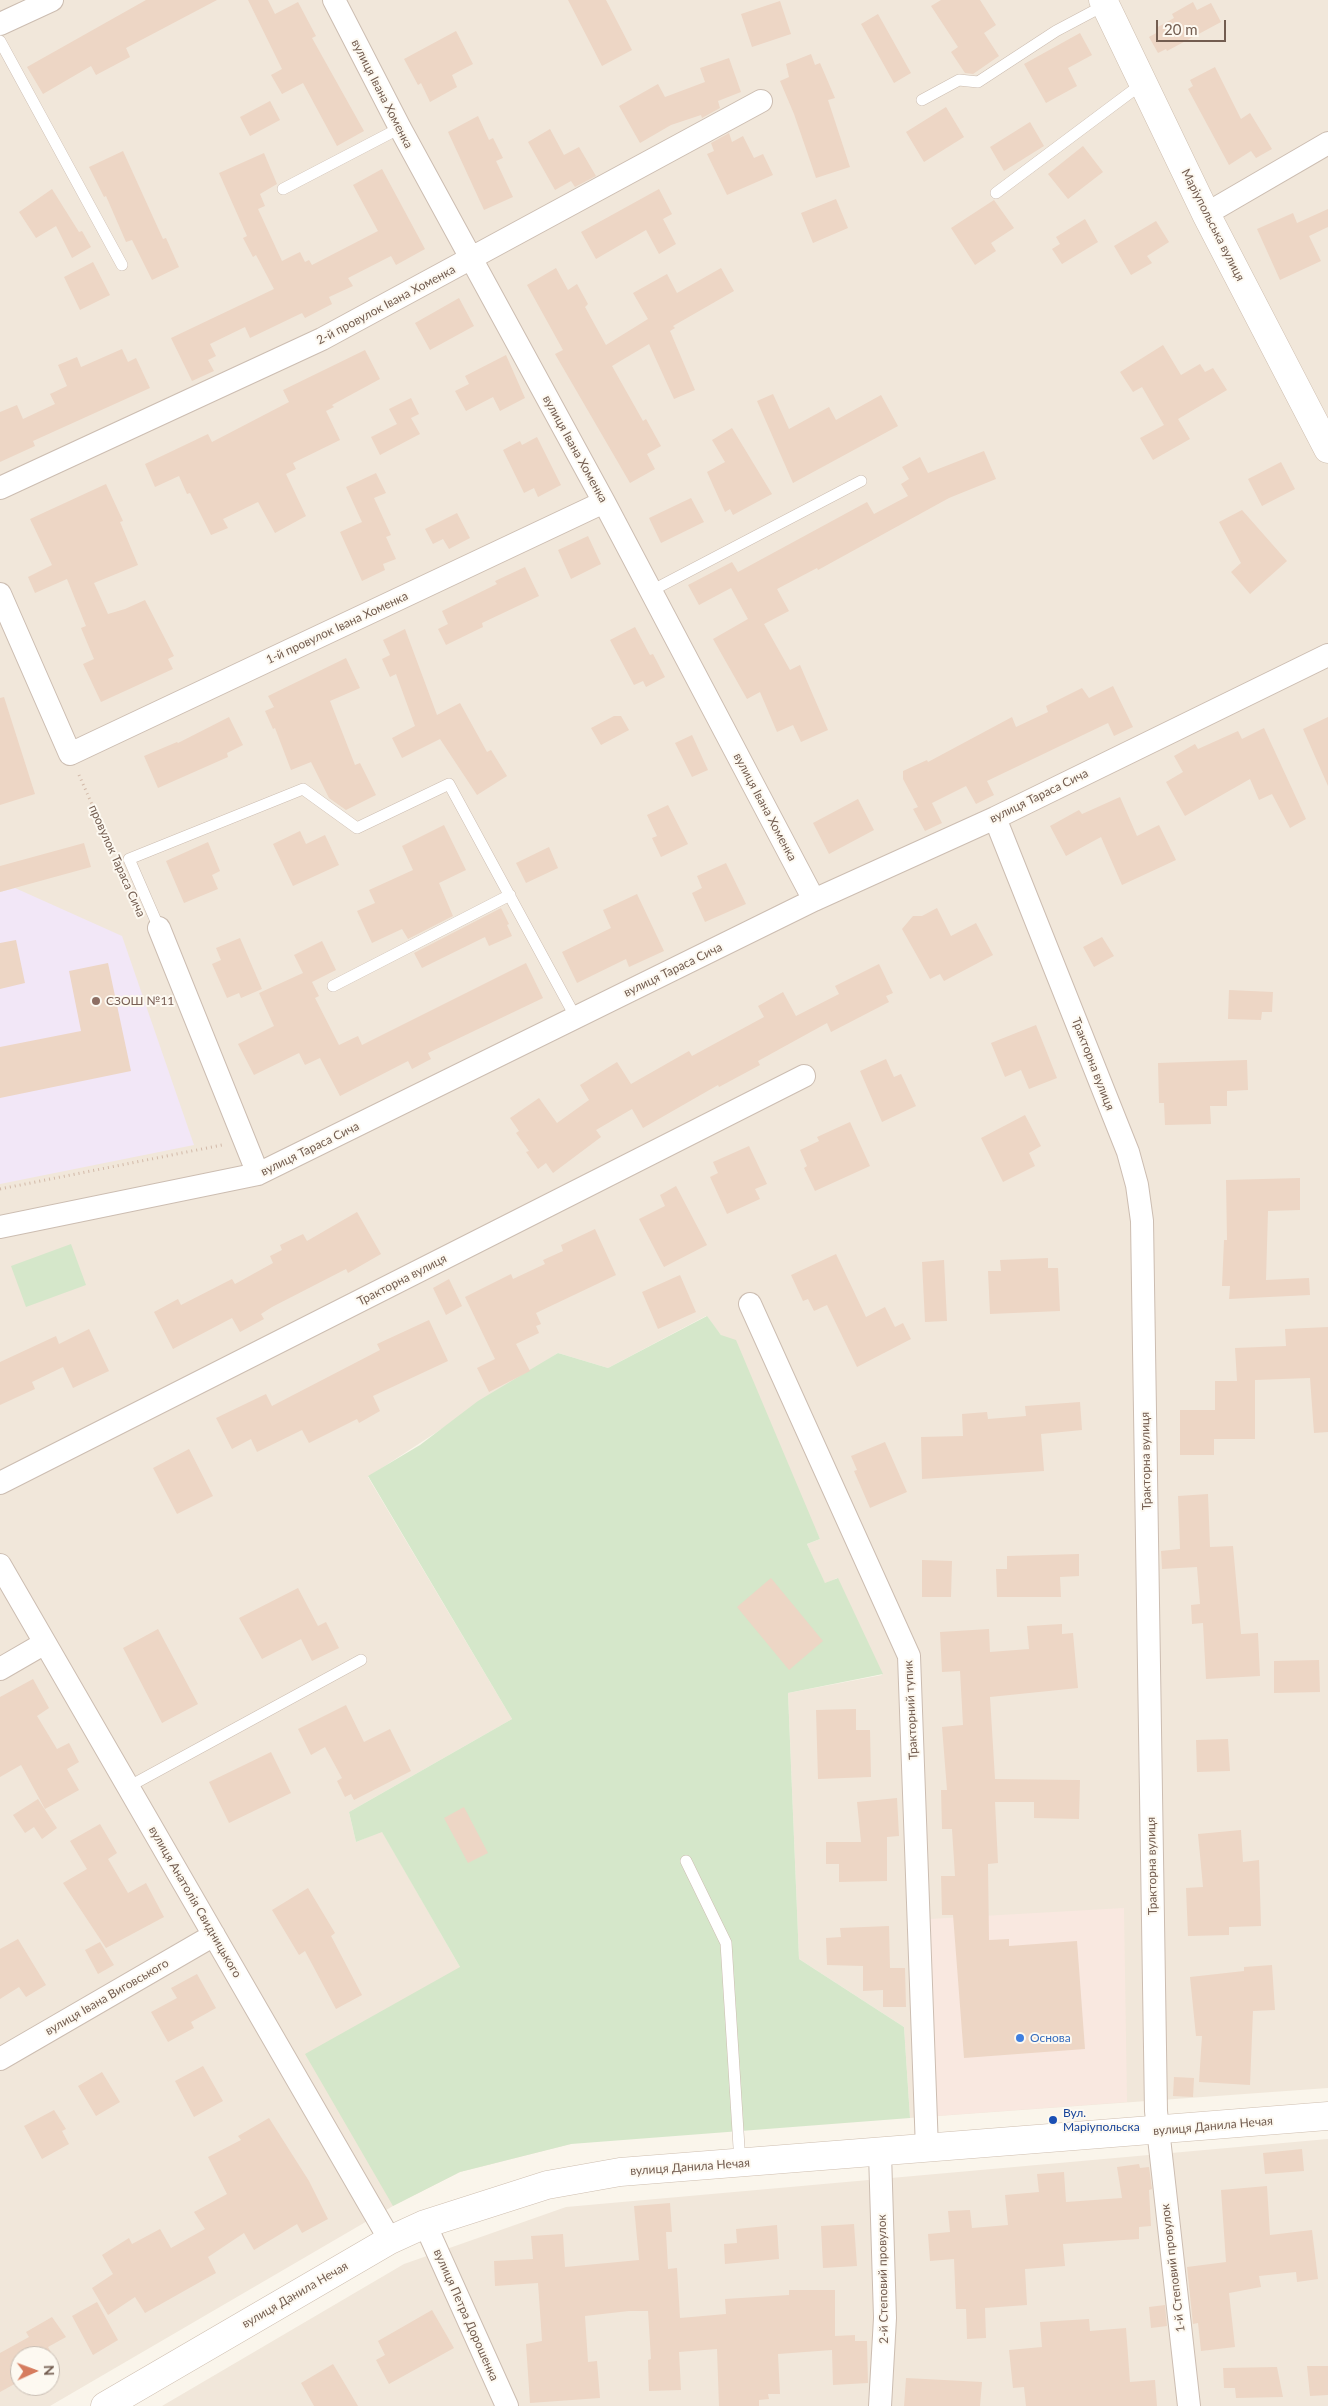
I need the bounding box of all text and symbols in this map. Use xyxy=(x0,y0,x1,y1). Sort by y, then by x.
scale bar xyxy=(1158,10,1228,42)
text: 20 m xyxy=(1164,20,1198,38)
street label: вулиця Івана Хоменка xyxy=(348,37,416,151)
street label: Маріупольська вулиця xyxy=(1178,166,1248,284)
street label: 2-й провулок Івана Хоменка xyxy=(314,262,458,348)
street label: вулиця Івана Хоменка xyxy=(540,393,610,505)
street label: 1-й провулок Івана Хоменка xyxy=(264,589,410,667)
street label: вулиця Івана Хоменка xyxy=(730,750,800,864)
street label: вулиця Тараса Сича xyxy=(987,766,1091,826)
street label: провулок Тараса Сича xyxy=(86,803,148,919)
street label: вулиця Тараса Сича xyxy=(621,940,725,1000)
place label: СЗОШ №11 xyxy=(106,994,174,1008)
marker: СЗОШ №11 xyxy=(90,995,102,1007)
street label: Тракторна вулиця xyxy=(1069,1016,1117,1112)
street label: вулиця Тараса Сича xyxy=(258,1119,362,1179)
street label: Тракторна вулиця xyxy=(355,1251,449,1309)
street label: Тракторна вулиця xyxy=(1138,1412,1154,1510)
street label: Тракторний тупик xyxy=(901,1660,921,1760)
street label: Тракторна вулиця xyxy=(1144,1817,1160,1915)
street label: вулиця Анатолія Свидницького xyxy=(146,1824,244,1980)
street label: вулиця Івана Виговського xyxy=(43,1956,171,2038)
place label: Основа xyxy=(1030,2031,1071,2045)
marker: Основа xyxy=(1014,2032,1026,2044)
place label: Вул. Маріупольска xyxy=(1063,2106,1140,2134)
marker: Вул. Маріупольска xyxy=(1047,2114,1059,2126)
street label: вулиця Данила Нечая xyxy=(1153,2114,1273,2138)
street label: вулиця Данила Нечая xyxy=(630,2156,750,2178)
street label: 1-й Степовий провулок xyxy=(1158,2203,1188,2333)
street label: 2-й Степовий провулок xyxy=(875,2214,891,2344)
street label: вулиця Петра Дорошенка xyxy=(430,2247,502,2383)
street label: вулиця Данила Нечая xyxy=(239,2259,351,2331)
north arrow xyxy=(10,2346,60,2396)
text: N xyxy=(41,2365,58,2376)

